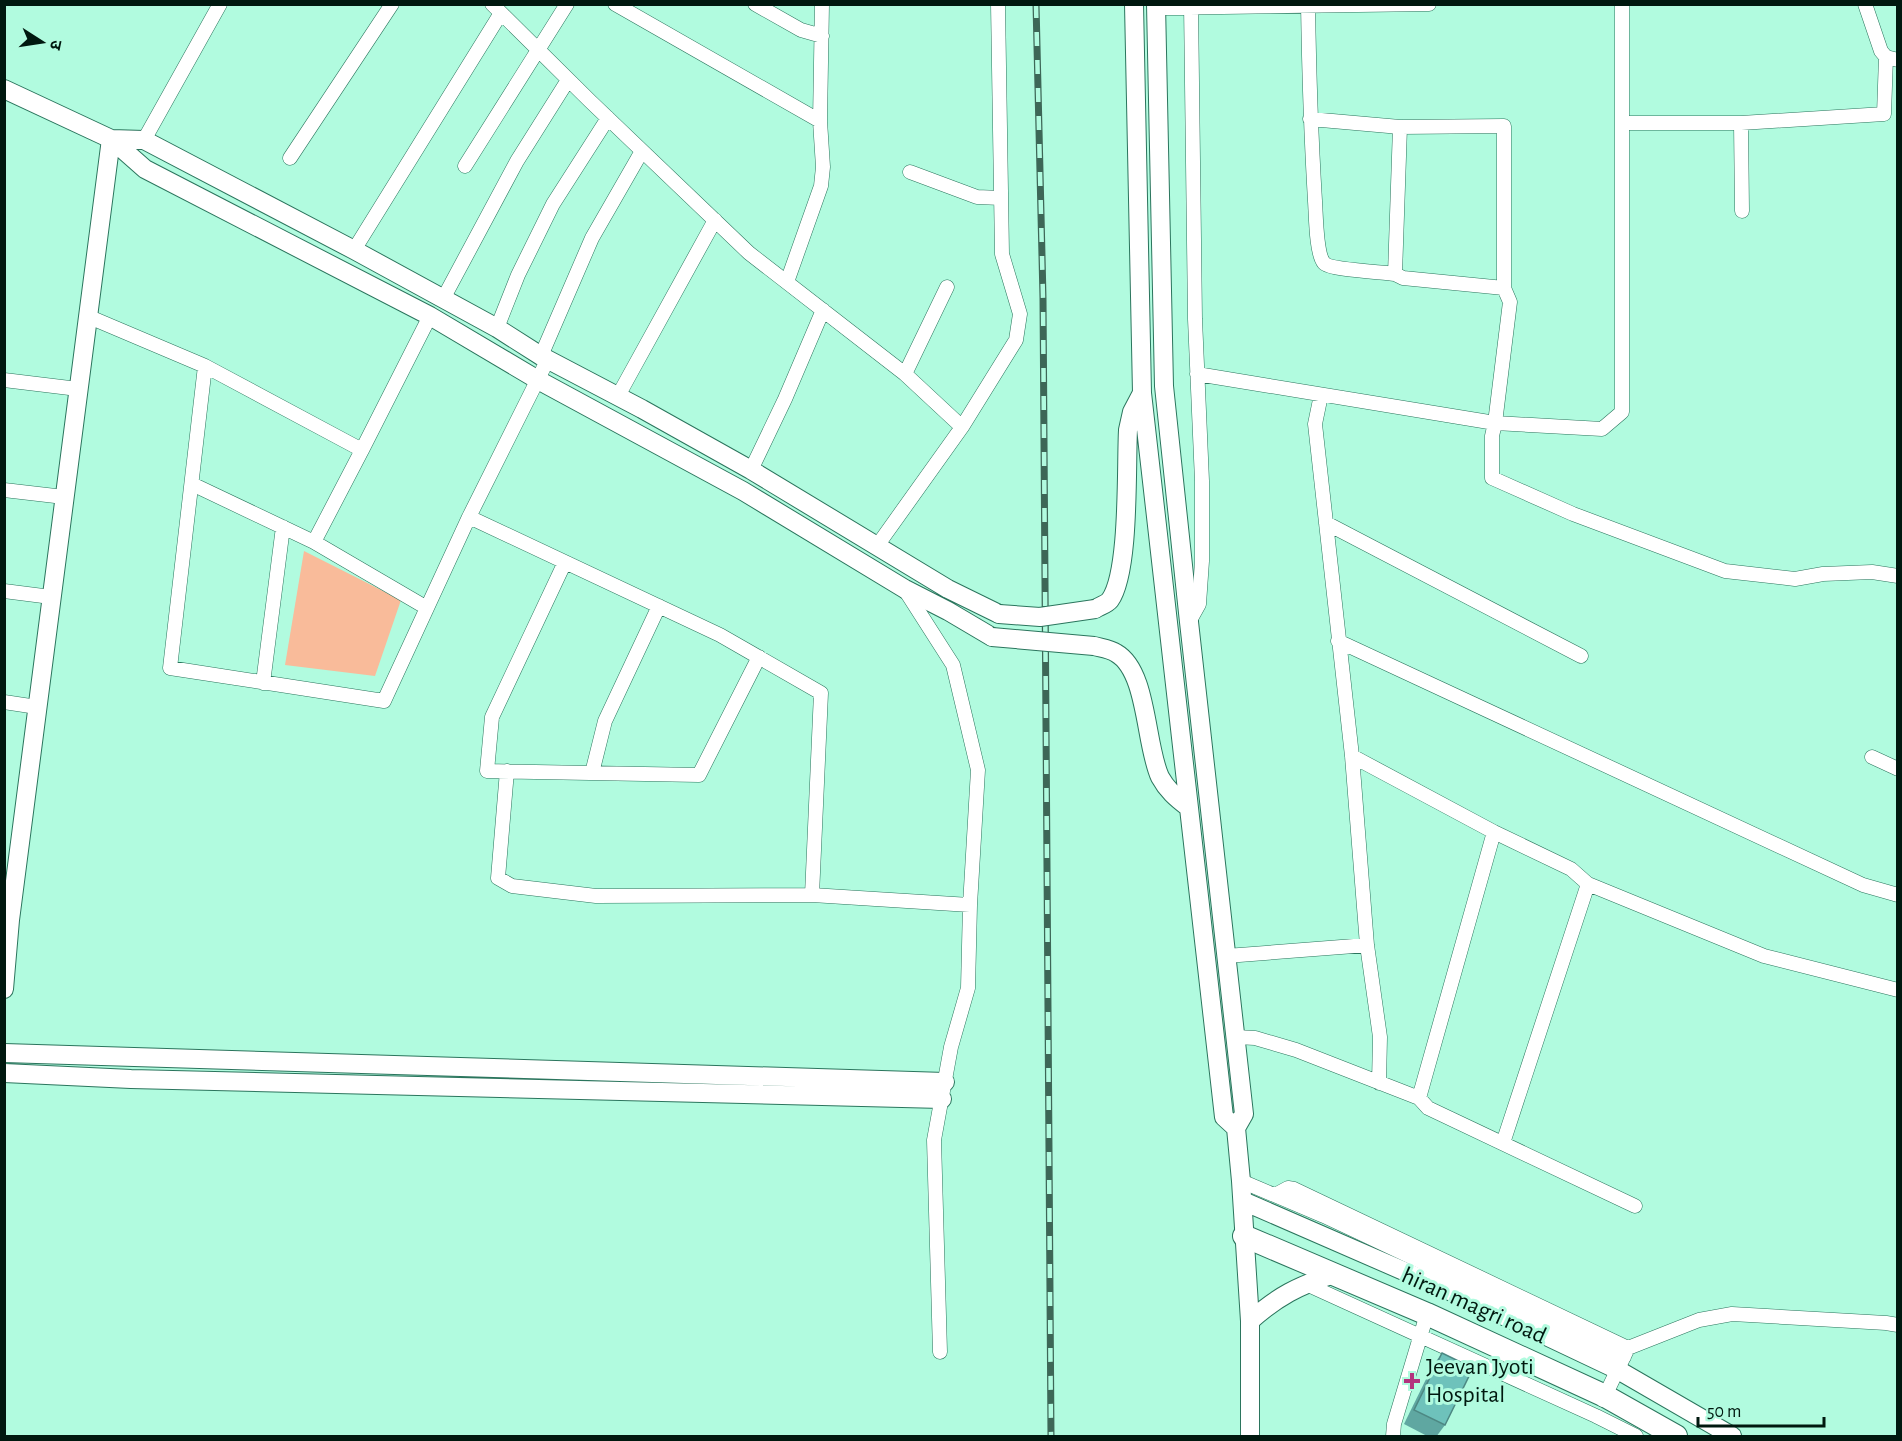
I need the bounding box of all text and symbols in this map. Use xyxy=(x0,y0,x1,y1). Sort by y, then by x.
north arrow xyxy=(12,12,72,72)
text: उ xyxy=(47,39,64,52)
street label: hiran magri road xyxy=(1398,1263,1550,1349)
place label: Jeevan Jyoti Hospital xyxy=(1426,1355,1534,1407)
marker: Jeevan Jyoti Hospital xyxy=(1403,1372,1421,1390)
scale bar xyxy=(1698,1390,1824,1428)
text: 50 m xyxy=(1707,1403,1741,1421)

